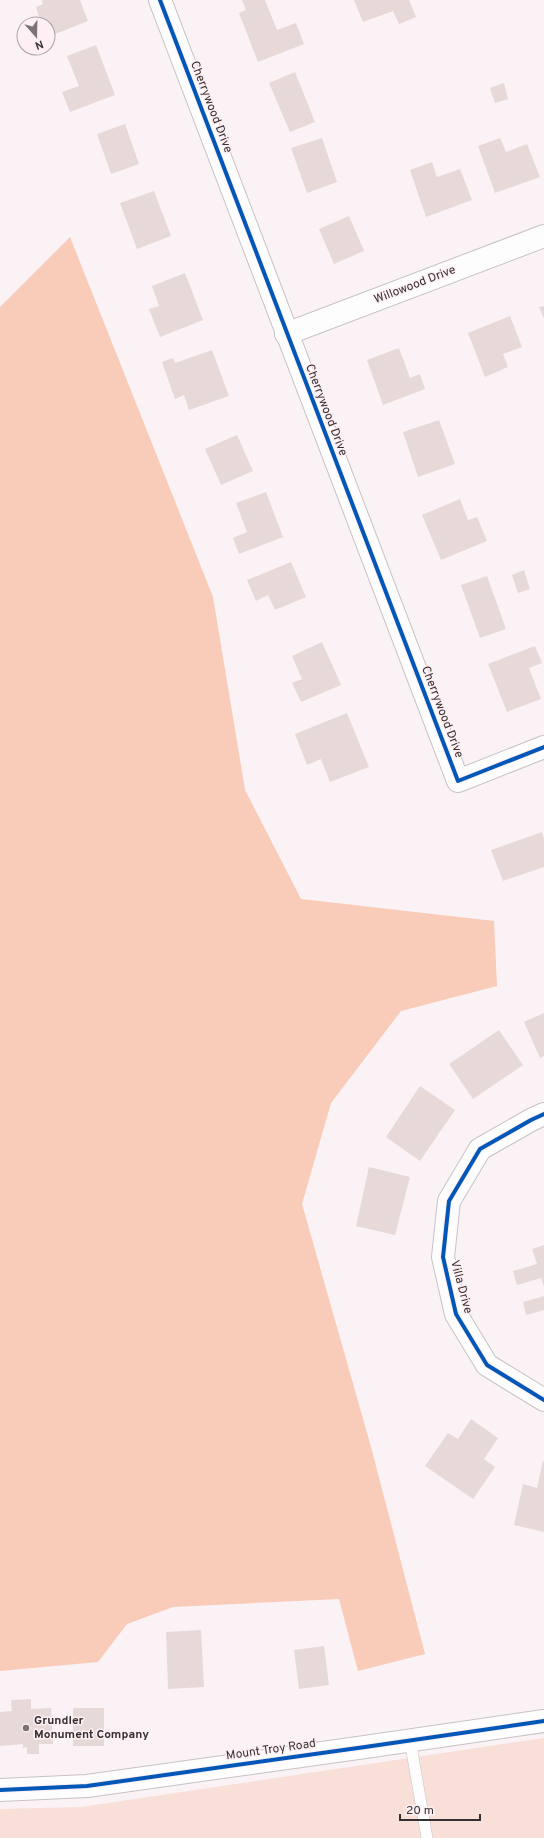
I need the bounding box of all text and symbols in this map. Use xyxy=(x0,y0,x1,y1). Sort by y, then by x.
north arrow xyxy=(16,16,56,56)
text: N xyxy=(33,37,45,52)
street label: Cherrywood Drive xyxy=(186,59,236,155)
street label: Willowood Drive xyxy=(372,262,458,308)
street label: Cherrywood Drive xyxy=(301,362,351,458)
street label: Cherrywood Drive xyxy=(417,664,467,760)
street label: Villa Drive xyxy=(446,1258,476,1316)
place label: Grundler Monument Company xyxy=(34,1713,149,1743)
marker: Grundler Monument Company xyxy=(21,1723,31,1733)
street label: Mount Troy Road xyxy=(225,1736,317,1764)
scale bar xyxy=(400,1796,480,1822)
text: 20 m xyxy=(406,1803,434,1819)

